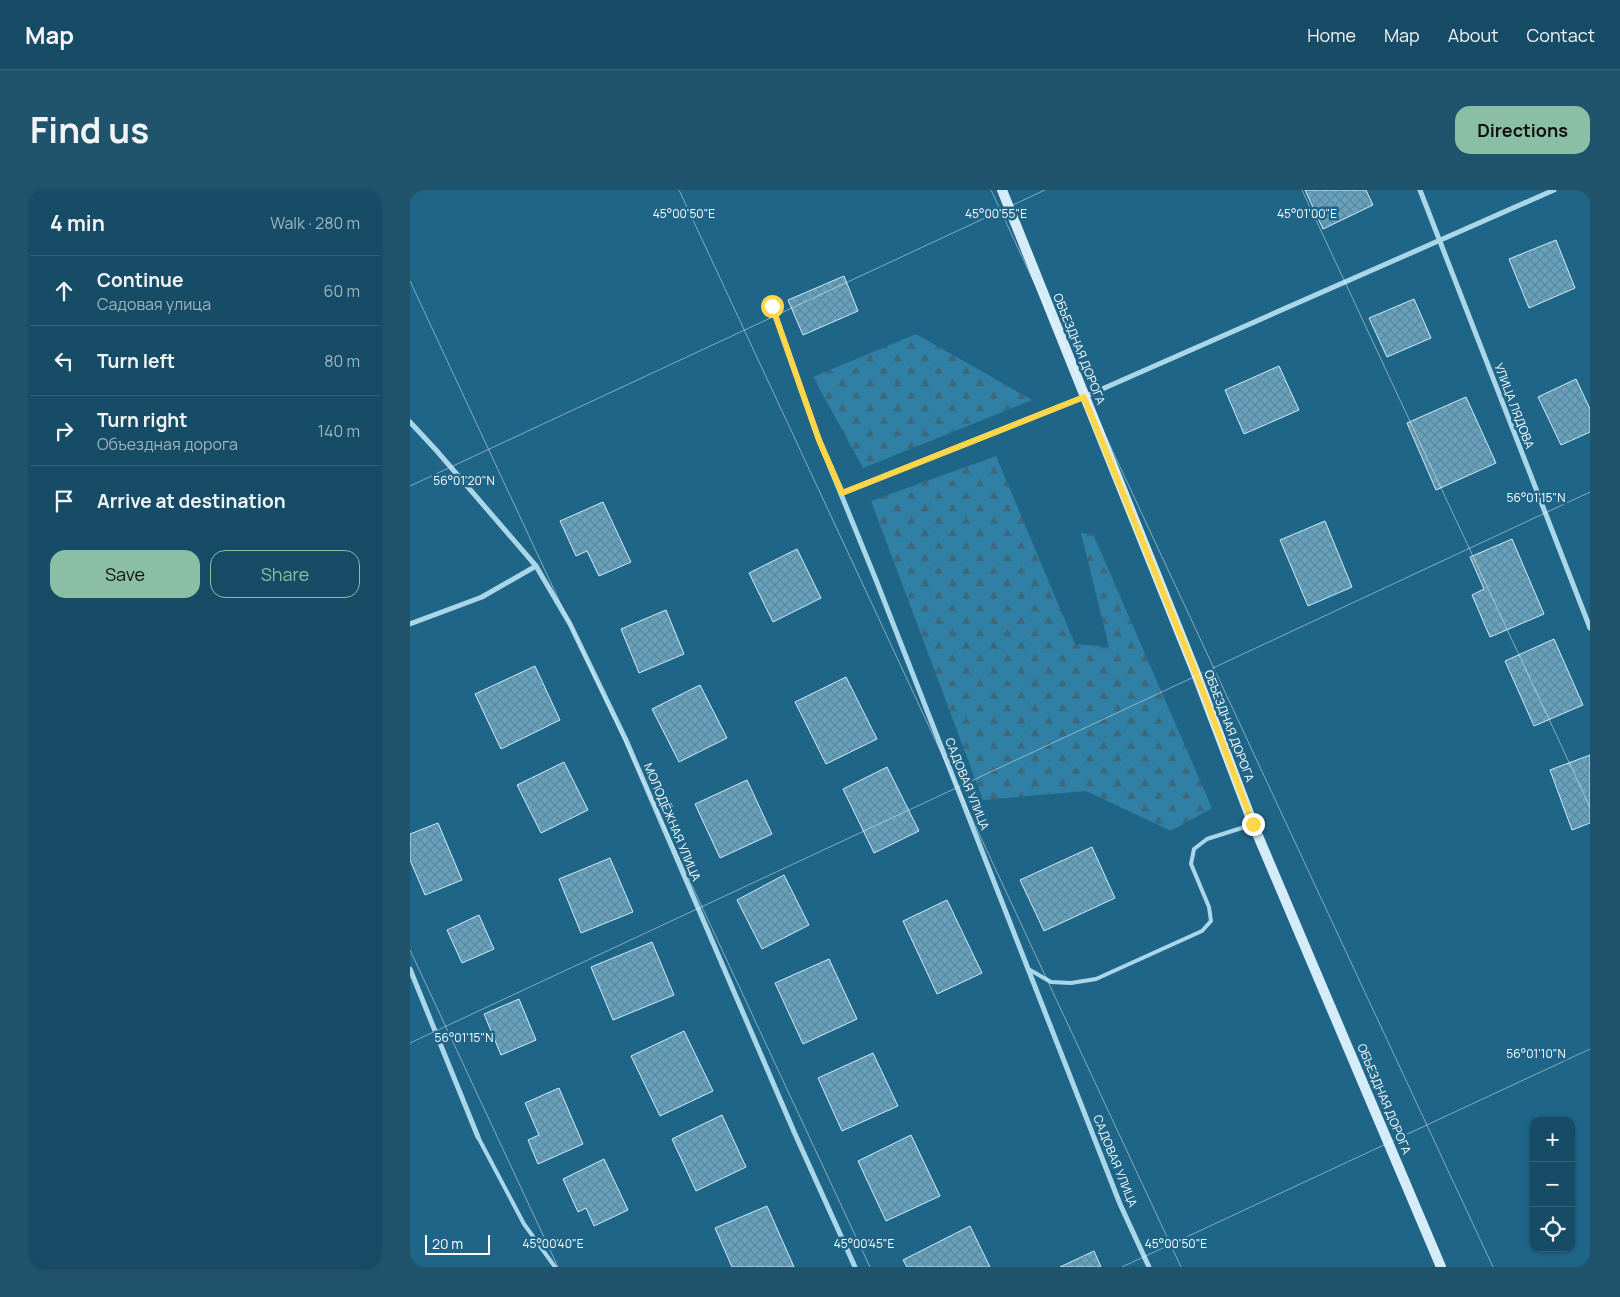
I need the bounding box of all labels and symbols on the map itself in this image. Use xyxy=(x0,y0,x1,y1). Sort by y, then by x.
text: 45°00'50"E xyxy=(653,205,715,222)
text: 45°00'55"E xyxy=(965,205,1027,222)
text: 45°01'00"E xyxy=(1277,205,1337,222)
street label: ОБЪЕЗДНАЯ ДОРОГА xyxy=(1049,291,1110,407)
route start xyxy=(761,295,784,318)
street label: УЛИЦА ЛЯДОВА xyxy=(1490,361,1539,451)
text: 56°01'20"N xyxy=(433,472,495,489)
text: 56°01'15"N xyxy=(1507,489,1565,506)
street label: ОБЪЕЗДНАЯ ДОРОГА xyxy=(1200,667,1259,785)
street label: САДОВАЯ УЛИЦА xyxy=(941,735,994,833)
street label: МОЛОДЁЖНАЯ УЛИЦА xyxy=(640,760,705,884)
route end xyxy=(1242,813,1265,836)
text: 56°01'15"N xyxy=(435,1029,493,1046)
street label: ОБЪЕЗДНАЯ ДОРОГА xyxy=(1353,1041,1416,1157)
text: 56°01'10"N xyxy=(1506,1045,1566,1062)
street label: САДОВАЯ УЛИЦА xyxy=(1089,1112,1142,1210)
scale bar xyxy=(425,1232,490,1255)
text: 45°00'40"E xyxy=(522,1235,584,1252)
text: 45°00'45"E xyxy=(834,1235,895,1252)
text: 45°00'50"E xyxy=(1145,1235,1207,1252)

